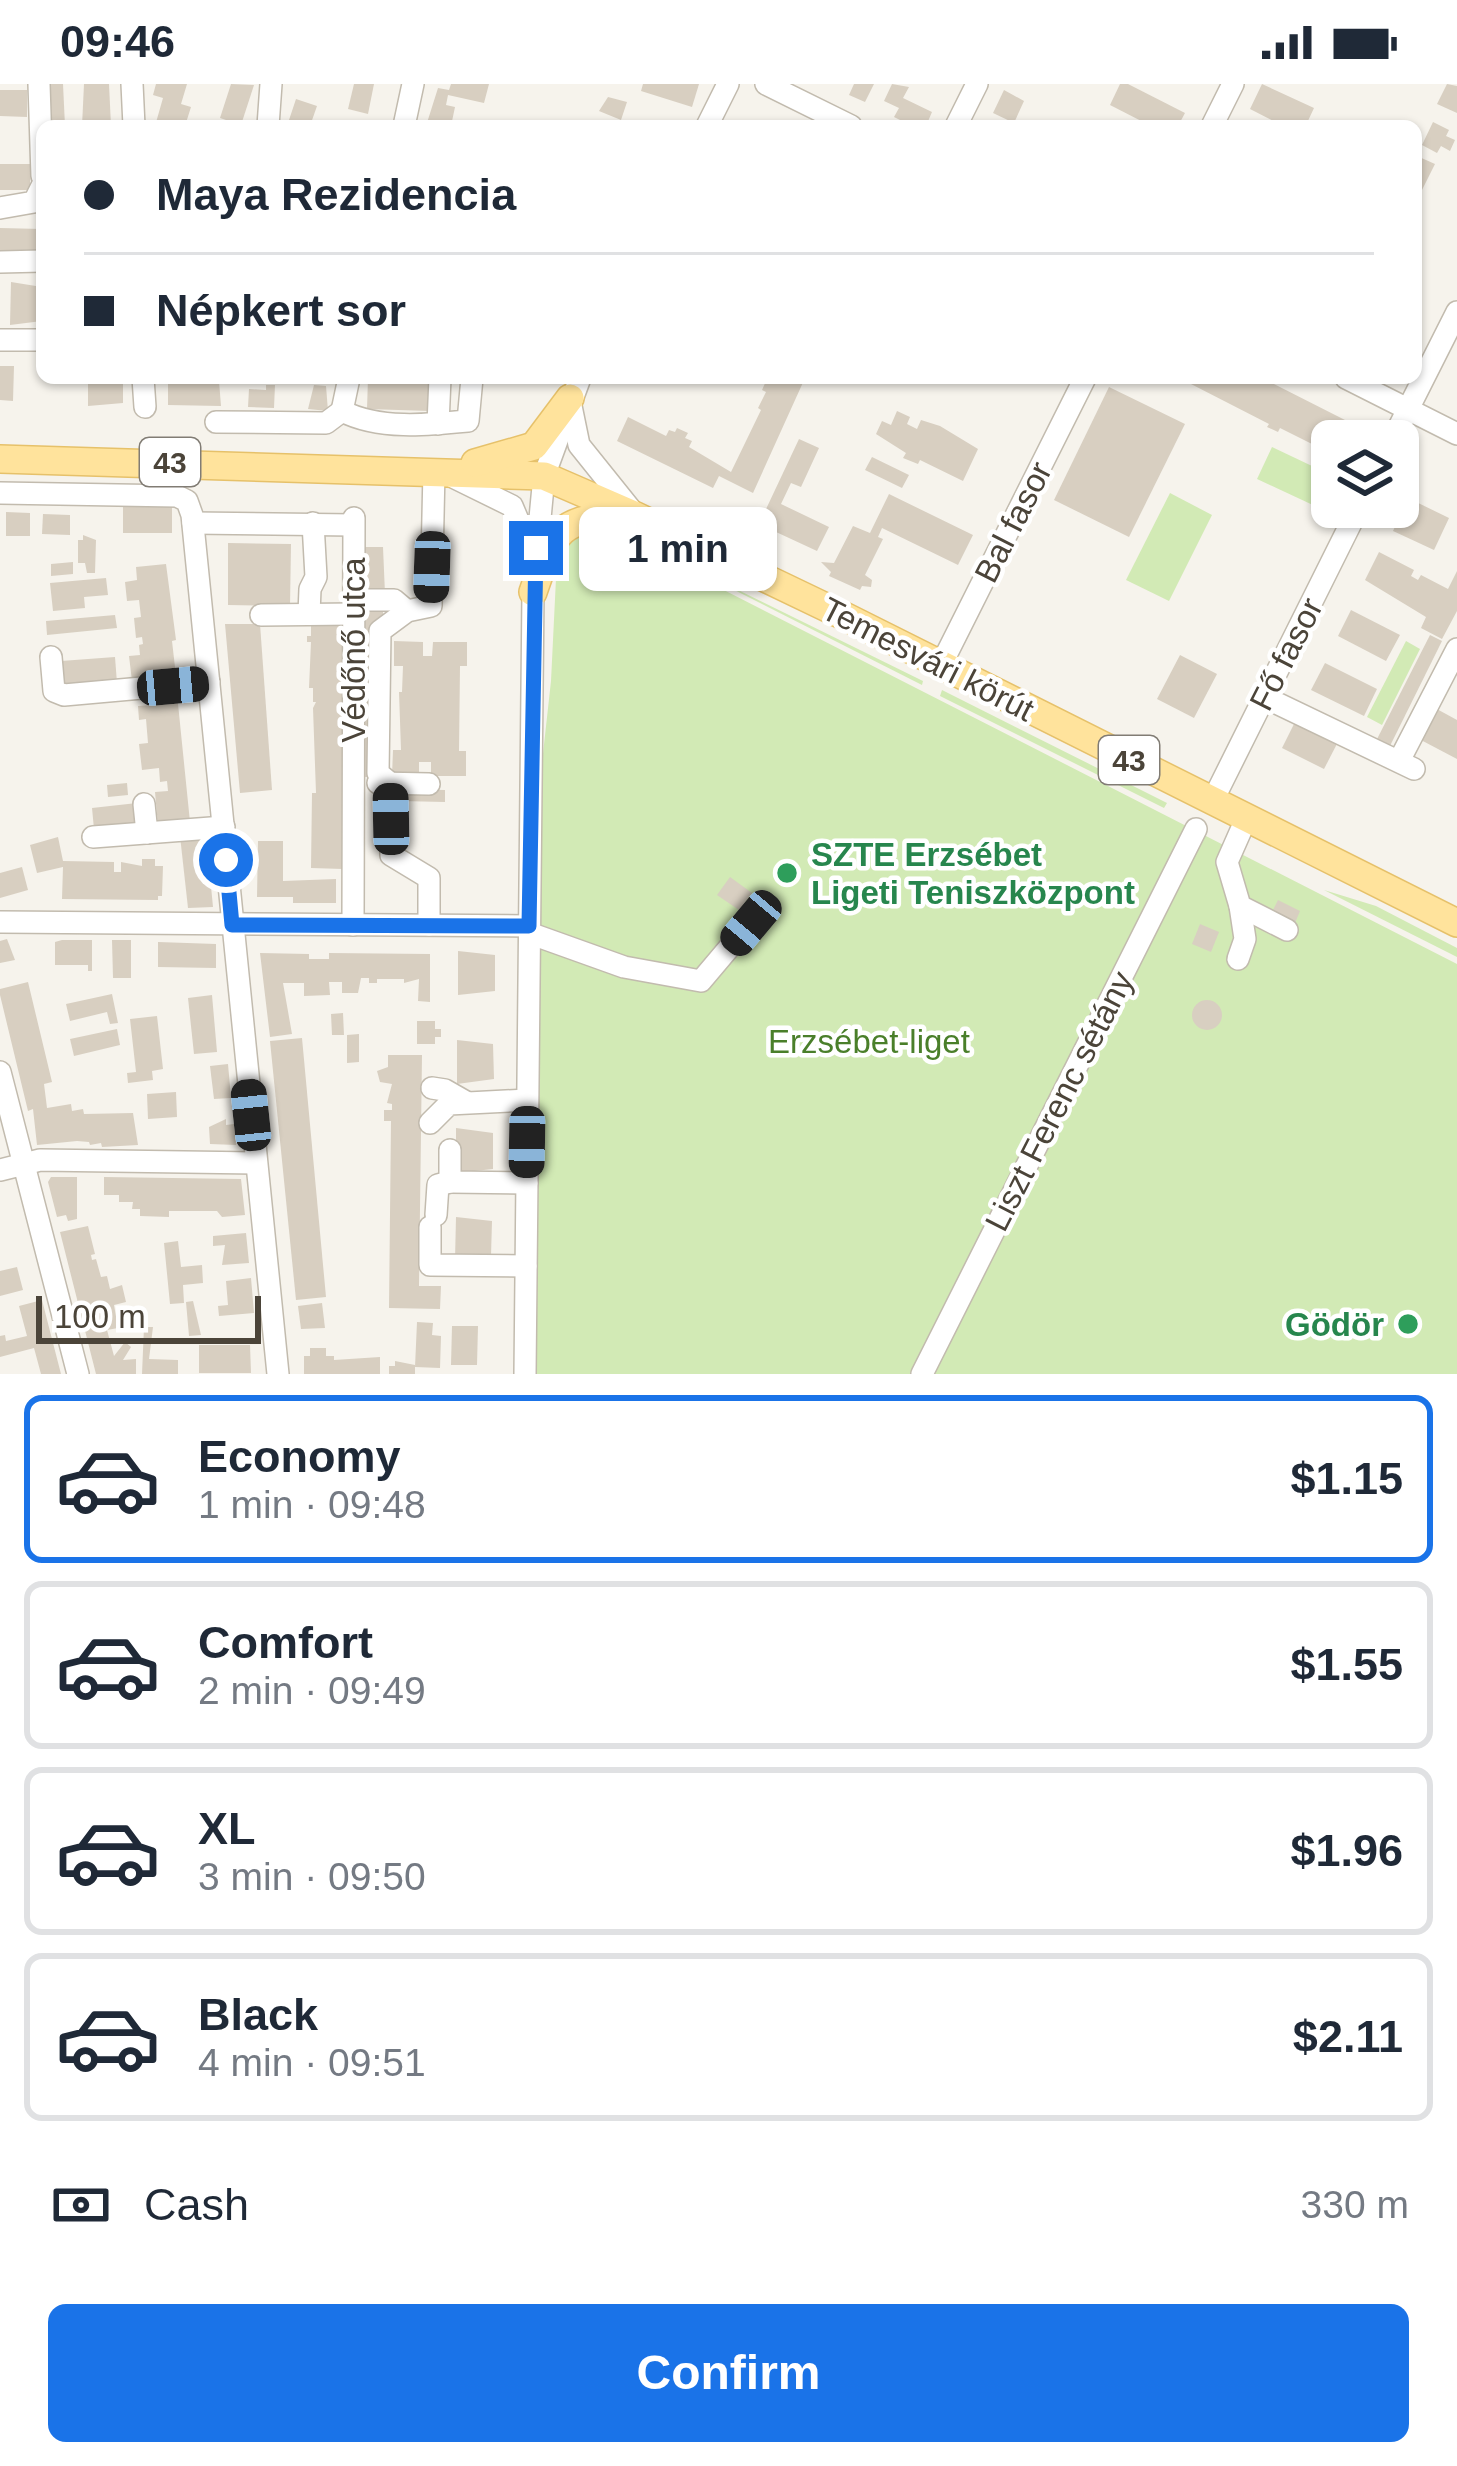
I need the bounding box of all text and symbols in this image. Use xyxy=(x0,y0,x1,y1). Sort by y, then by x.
text: 09:46 xyxy=(60,16,175,67)
text: Maya Rezidencia xyxy=(156,169,516,220)
text: Népkert sor xyxy=(156,285,406,336)
map controls xyxy=(1311,420,1419,528)
button: layers xyxy=(1311,420,1419,528)
road number: 43 xyxy=(140,438,200,486)
street label: Bal fasor xyxy=(967,456,1059,588)
callout: 1 min xyxy=(578,506,776,590)
route end xyxy=(509,521,563,575)
text: 1 min xyxy=(627,527,729,570)
car xyxy=(413,530,451,604)
street label: Védőnő utca xyxy=(335,557,372,743)
street label: Temesvári körút xyxy=(816,590,1040,728)
street label: Fő fasor xyxy=(1242,592,1330,716)
car xyxy=(136,665,210,707)
road number: 43 xyxy=(1099,736,1159,784)
car xyxy=(372,783,410,855)
route start xyxy=(199,833,253,887)
place label: SZTE Erzsébet Ligeti Teniszközpont xyxy=(811,836,1135,911)
marker: SZTE Erzsébet Ligeti Teniszközpont xyxy=(774,860,800,886)
car xyxy=(714,884,788,962)
street label: Liszt Ferenc sétány xyxy=(978,965,1141,1237)
park label: Erzsébet-liget xyxy=(768,1023,970,1060)
car xyxy=(229,1077,273,1153)
car xyxy=(508,1106,546,1178)
scale bar xyxy=(36,1290,261,1343)
text: 100 m xyxy=(54,1298,146,1335)
place label: Gödör xyxy=(1285,1306,1384,1343)
marker: Gödör xyxy=(1395,1311,1421,1337)
icon: car xyxy=(54,1425,162,1533)
text: Economy xyxy=(198,1431,401,1482)
text: $1.15 xyxy=(1290,1453,1403,1504)
text: 1 min · 09:48 xyxy=(198,1483,426,1526)
icon: car xyxy=(54,1611,162,1719)
text: Comfort xyxy=(198,1617,373,1668)
text: $1.55 xyxy=(1290,1639,1403,1690)
text: 2 min · 09:49 xyxy=(198,1669,426,1712)
icon: car xyxy=(54,1797,162,1905)
text: XL xyxy=(198,1803,256,1854)
text: $1.96 xyxy=(1290,1825,1403,1876)
text: 3 min · 09:50 xyxy=(198,1855,426,1898)
icon: car xyxy=(54,1983,162,2091)
text: Black xyxy=(198,1989,318,2040)
text: $2.11 xyxy=(1293,2011,1403,2062)
text: 4 min · 09:51 xyxy=(198,2041,426,2084)
icon: cash xyxy=(48,2172,114,2238)
text: Cash xyxy=(144,2179,249,2230)
text: 330 m xyxy=(1301,2183,1409,2226)
button: Confirm xyxy=(48,2304,1409,2442)

